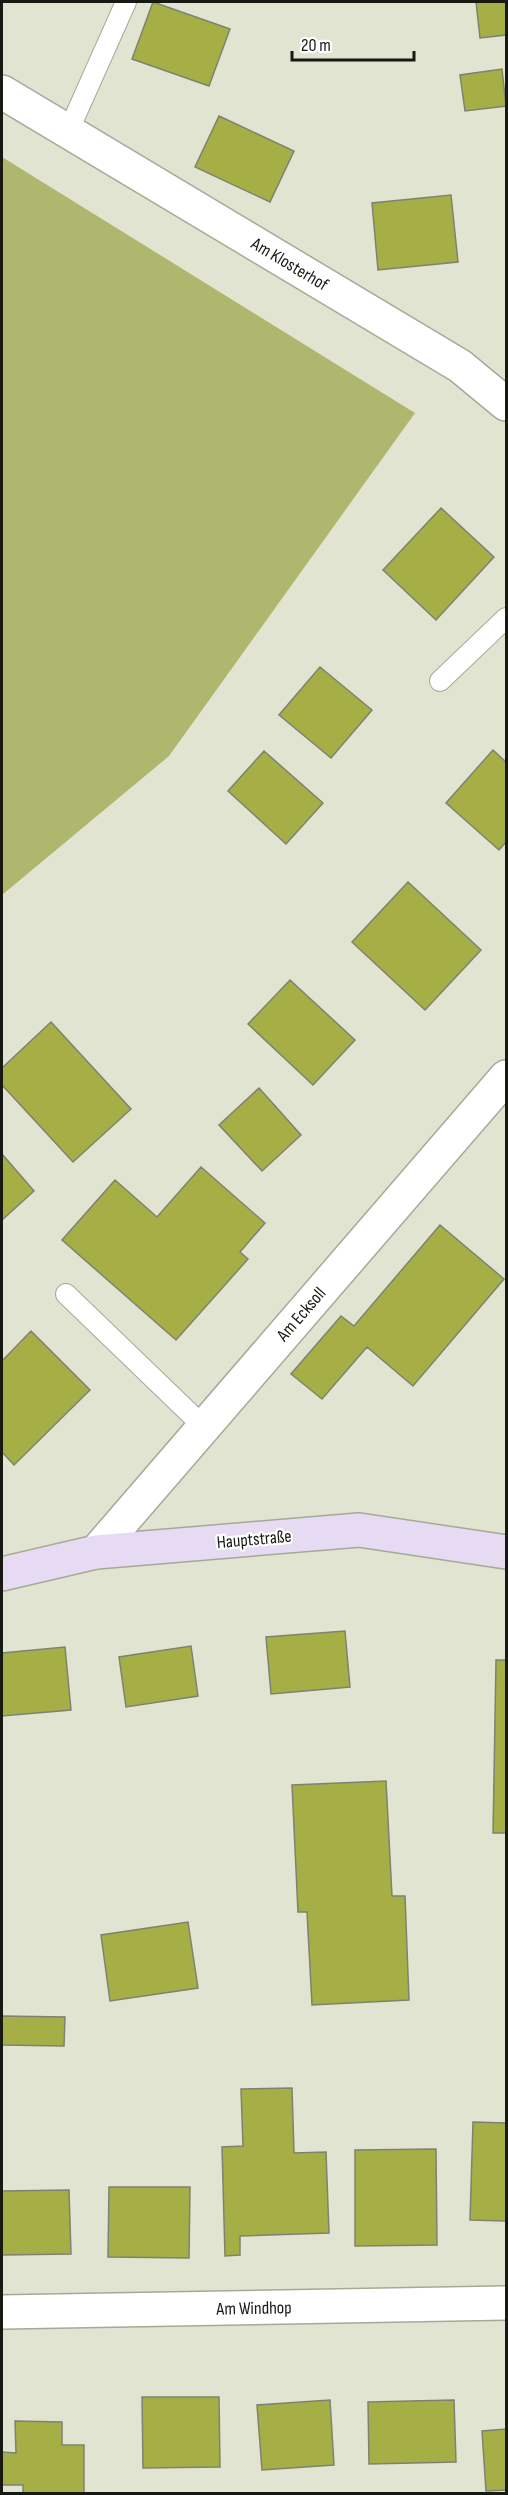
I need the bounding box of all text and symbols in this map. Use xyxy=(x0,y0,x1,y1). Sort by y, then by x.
scale bar xyxy=(292,24,414,62)
text: 20 m xyxy=(301,35,331,56)
street label: Am Klosterhof xyxy=(247,233,333,296)
street label: Am Ecksoll xyxy=(272,1283,330,1346)
street label: Hauptstraße xyxy=(216,1526,292,1553)
street label: Am Windhop xyxy=(215,2297,292,2320)

